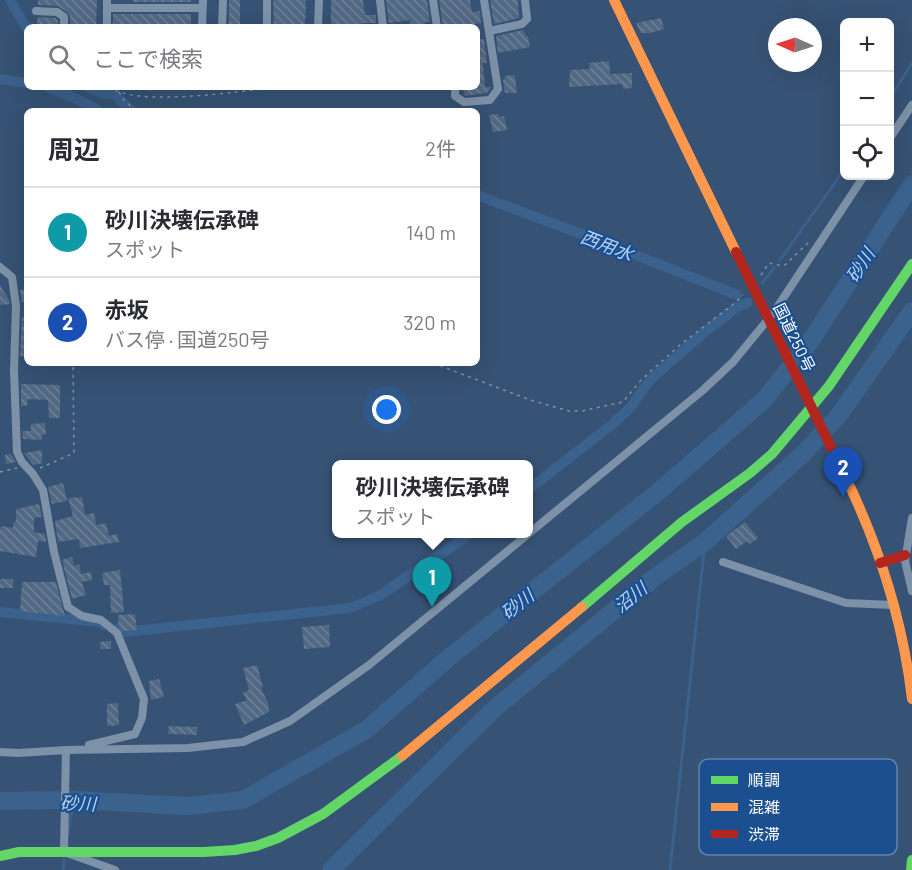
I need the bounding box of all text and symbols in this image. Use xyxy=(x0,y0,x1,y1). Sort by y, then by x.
north arrow xyxy=(768,18,822,72)
map controls xyxy=(840,18,894,180)
button: + xyxy=(840,18,894,72)
search box xyxy=(24,24,480,90)
icon: search xyxy=(45,41,78,74)
text: ここで検索 xyxy=(93,45,203,71)
button: − xyxy=(840,72,894,126)
button: locate xyxy=(840,126,894,180)
text: 周辺 xyxy=(48,133,100,164)
text: 2件 xyxy=(425,136,456,160)
text: 砂川決壊伝承碑 xyxy=(105,206,259,232)
text: 1 xyxy=(64,220,71,244)
text: 140 m xyxy=(406,220,456,244)
water label: 西用水 xyxy=(578,225,638,266)
text: スポット xyxy=(105,237,185,261)
water label: 砂川 xyxy=(841,242,880,286)
text: 赤坂 xyxy=(105,296,149,322)
street label: 国道250号 xyxy=(770,300,820,374)
text: 2 xyxy=(62,310,73,334)
text: 320 m xyxy=(403,310,456,334)
text: バス停 · 国道250号 xyxy=(105,327,270,351)
your location xyxy=(372,395,401,424)
pin: 2 xyxy=(824,448,862,497)
popup xyxy=(332,460,533,538)
text: 砂川決壊伝承碑 xyxy=(355,473,510,499)
text: スポット xyxy=(355,504,435,528)
pin: 1 xyxy=(412,558,452,607)
water label: 沼川 xyxy=(609,576,652,617)
water label: 砂川 xyxy=(496,583,540,624)
legend xyxy=(699,759,897,855)
text: 順調 xyxy=(748,770,780,789)
water label: 砂川 xyxy=(60,791,98,815)
text: 混雑 xyxy=(748,797,780,816)
text: 渋滞 xyxy=(748,824,780,843)

